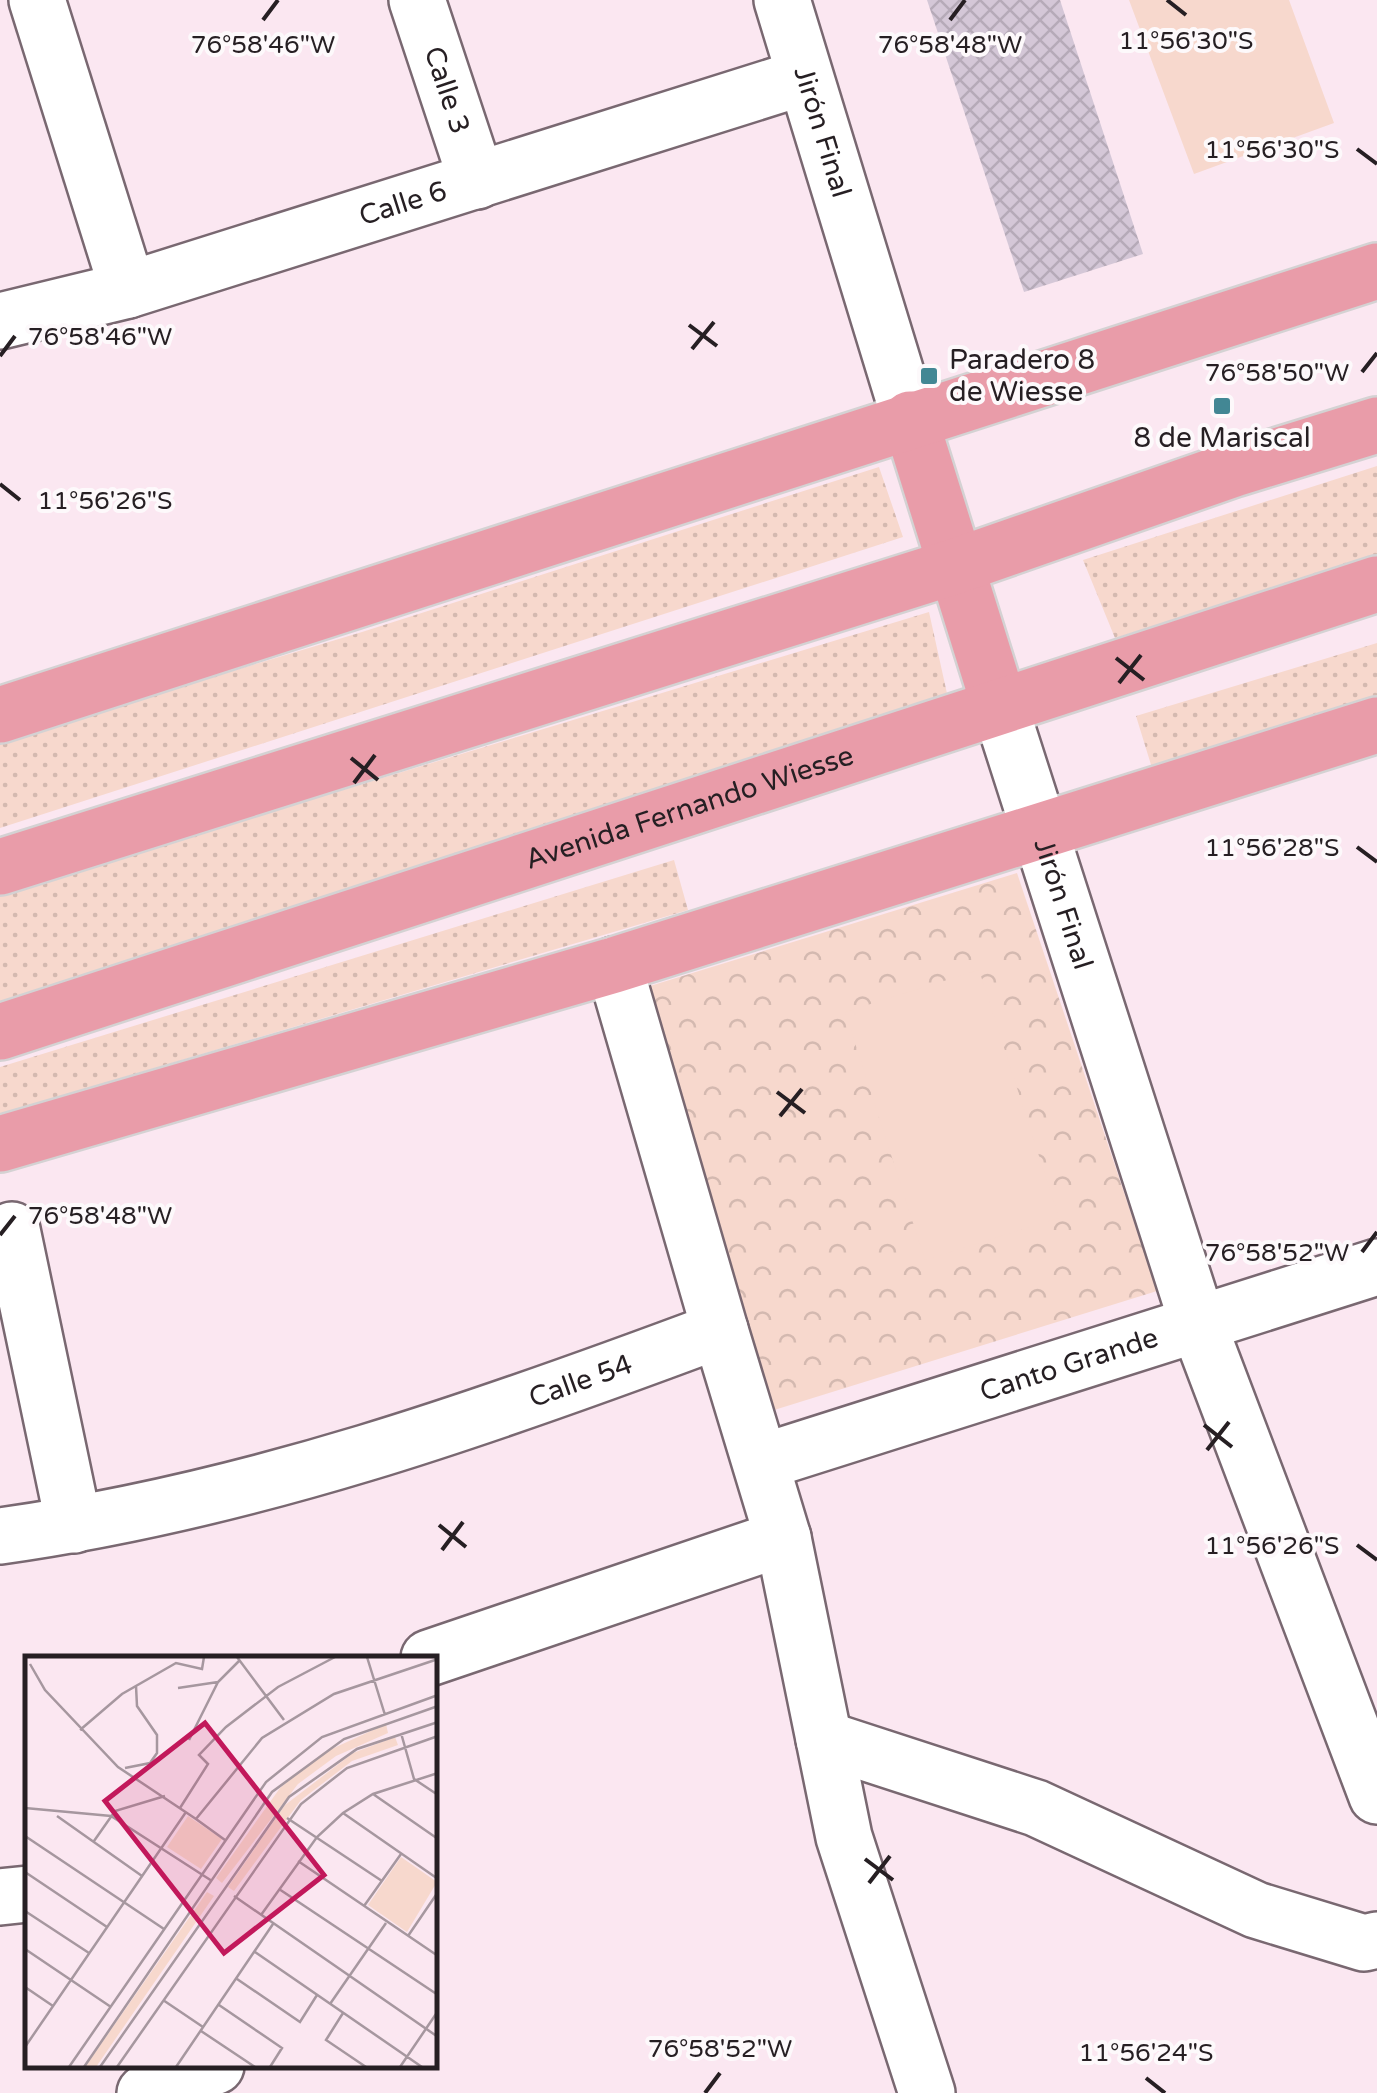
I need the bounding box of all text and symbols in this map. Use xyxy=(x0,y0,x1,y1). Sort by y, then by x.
text: 11°56'30"S xyxy=(1119,26,1253,56)
text: 76°58'46"W xyxy=(191,30,335,60)
text: 76°58'48"W xyxy=(878,30,1022,60)
street label: Calle 3 xyxy=(417,42,477,138)
street label: Jirón Final xyxy=(786,62,858,202)
text: 11°56'30"S xyxy=(1205,135,1339,165)
street label: Calle 6 xyxy=(355,174,451,233)
text: 76°58'46"W xyxy=(28,322,172,352)
place label: Paradero 8 de Wiesse xyxy=(949,343,1095,409)
text: 76°58'50"W xyxy=(1205,358,1349,388)
marker: Paradero 8 de Wiesse xyxy=(918,365,940,387)
marker: 8 de Mariscal xyxy=(1211,395,1233,417)
place label: 8 de Mariscal xyxy=(1133,421,1311,455)
text: 11°56'26"S xyxy=(38,486,172,516)
street label: Avenida Fernando Wiesse xyxy=(521,738,858,877)
text: 11°56'28"S xyxy=(1205,833,1339,863)
street label: Jirón Final xyxy=(1026,834,1100,974)
text: 76°58'48"W xyxy=(28,1201,172,1231)
text: 76°58'52"W xyxy=(1205,1238,1349,1268)
street label: Canto Grande xyxy=(976,1321,1162,1409)
street label: Calle 54 xyxy=(524,1347,637,1415)
text: 11°56'26"S xyxy=(1205,1531,1339,1561)
inset map xyxy=(25,1656,438,2068)
text: 76°58'52"W xyxy=(648,2034,792,2064)
text: 11°56'24"S xyxy=(1079,2038,1213,2068)

